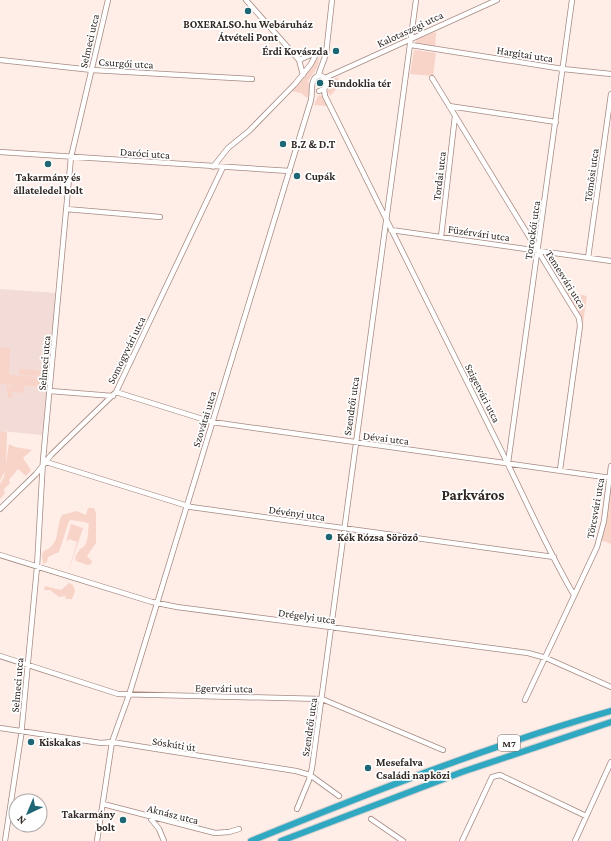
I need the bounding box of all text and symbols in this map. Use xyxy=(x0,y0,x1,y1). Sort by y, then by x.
marker: BOXERALSO.hu Webáruház Átvételi Pont xyxy=(243,6,253,16)
street label: Kalotaszegi utca xyxy=(375,8,445,50)
street label: Selmeci utca xyxy=(77,13,101,69)
place label: BOXERALSO.hu Webáruház Átvételi Pont xyxy=(183,18,313,43)
street label: Hargitai utca xyxy=(496,44,554,65)
place label: Érdi Kovászda xyxy=(262,45,329,57)
marker: Érdi Kovászda xyxy=(331,46,341,56)
street label: Csurgói utca xyxy=(98,56,154,71)
place label: Fundoklia tér xyxy=(328,77,392,89)
marker: Fundoklia tér xyxy=(315,78,325,88)
place label: B.Z & D.T xyxy=(291,138,336,150)
marker: B.Z & D.T xyxy=(278,139,288,149)
street label: Daróci utca xyxy=(120,145,170,161)
street label: Tömösi utca xyxy=(581,148,601,202)
street label: Tordai utca xyxy=(430,151,448,201)
marker: Takarmány és állateledel bolt xyxy=(43,159,53,169)
place label: Cupák xyxy=(305,170,336,182)
place label: Takarmány és állateledel bolt xyxy=(13,171,83,196)
marker: Cupák xyxy=(292,171,302,181)
street label: Torockói utca xyxy=(522,200,542,260)
street label: Füzérvári utca xyxy=(447,223,511,243)
street label: Temesvári utca xyxy=(543,248,589,310)
street label: Somogyvári utca xyxy=(105,314,148,386)
street label: Selmeci utca xyxy=(36,335,52,391)
street label: Szigetvári utca xyxy=(462,362,503,425)
street label: Szendrői utca xyxy=(341,376,361,436)
street label: Szovátai utca xyxy=(190,390,218,448)
street label: Dévai utca xyxy=(362,429,410,447)
street label: Törcsvári utca xyxy=(584,477,606,539)
district label: Parkváros xyxy=(442,487,504,503)
street label: Dévényi utca xyxy=(268,503,326,524)
place label: Kék Rózsa Söröző xyxy=(337,531,418,543)
marker: Kék Rózsa Söröző xyxy=(324,532,334,542)
street label: Drégelyi utca xyxy=(277,606,337,627)
street label: Selmeci utca xyxy=(9,657,25,713)
street label: Egervári utca xyxy=(195,681,253,696)
street label: Szendrői utca xyxy=(299,697,319,757)
street label: Sóskúti út xyxy=(151,735,197,753)
road number: M7 xyxy=(498,735,520,751)
place label: Kiskakas xyxy=(39,736,81,748)
marker: Kiskakas xyxy=(26,737,36,747)
place label: Mesefalva Családi napközi xyxy=(376,756,451,781)
marker: Mesefalva Családi napközi xyxy=(363,763,373,773)
north arrow xyxy=(8,793,48,833)
street label: Aknász utca xyxy=(146,802,200,826)
place label: Takarmány bolt xyxy=(61,808,116,833)
text: N xyxy=(14,813,28,827)
marker: Takarmány bolt xyxy=(118,815,128,825)

